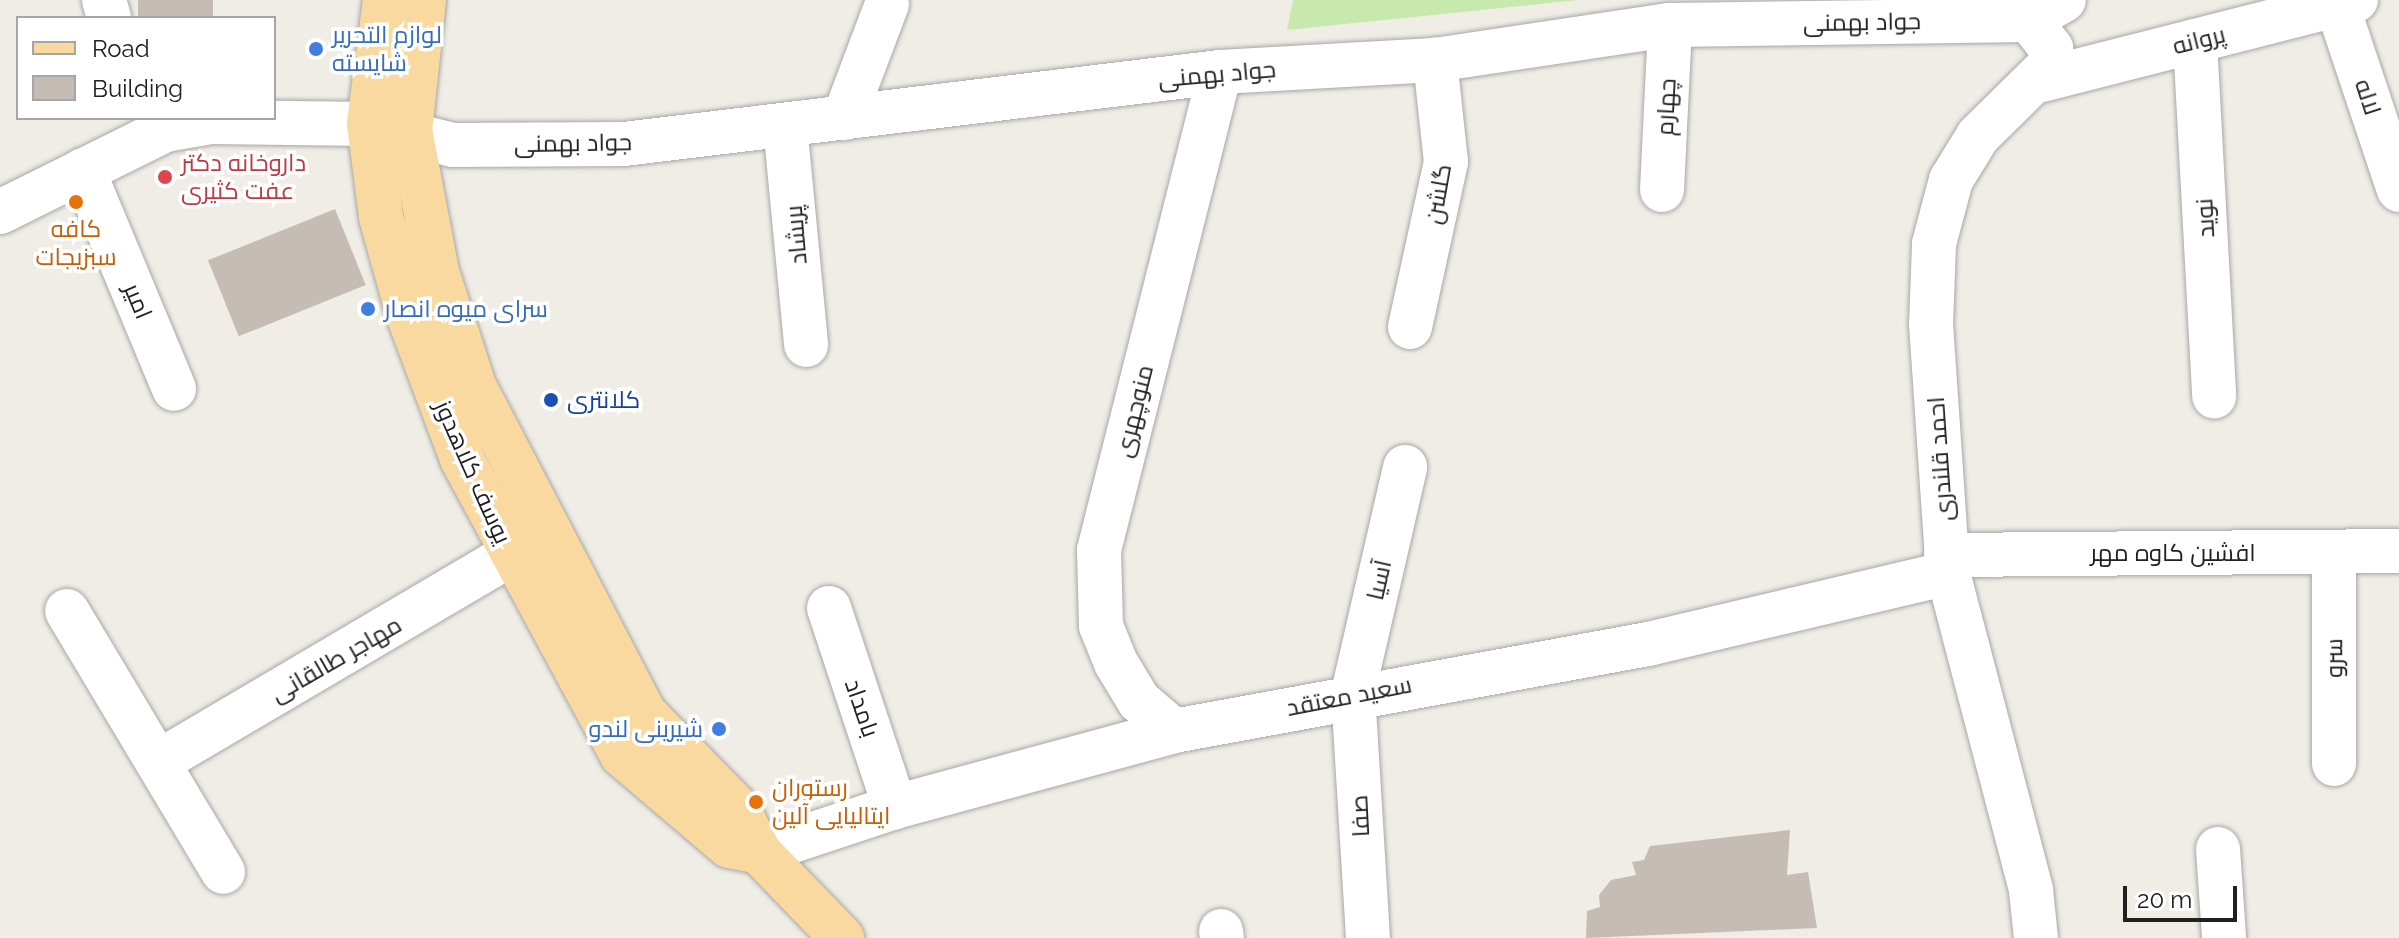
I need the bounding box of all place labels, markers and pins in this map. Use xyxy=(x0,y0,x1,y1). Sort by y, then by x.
place label: لوازم التحریر شایسته xyxy=(332,21,442,77)
marker: لوازم التحریر شایسته xyxy=(307,40,325,58)
place label: داروخانه دکتر عفت کثیری xyxy=(181,149,306,205)
marker: داروخانه دکتر عفت کثیری xyxy=(156,168,174,186)
marker: کافه سبزیجات xyxy=(67,193,85,211)
place label: کافه سبزیجات xyxy=(35,215,117,271)
place label: سرای میوه انصار xyxy=(384,295,548,323)
marker: سرای میوه انصار xyxy=(359,300,377,318)
place label: کلانتری xyxy=(567,386,640,414)
marker: کلانتری xyxy=(542,391,560,409)
place label: شیرینی لندو xyxy=(589,715,703,743)
marker: شیرینی لندو xyxy=(710,720,728,738)
place label: رستوران ایتالیایی آلین xyxy=(772,774,890,830)
marker: رستوران ایتالیایی آلین xyxy=(747,793,765,811)

